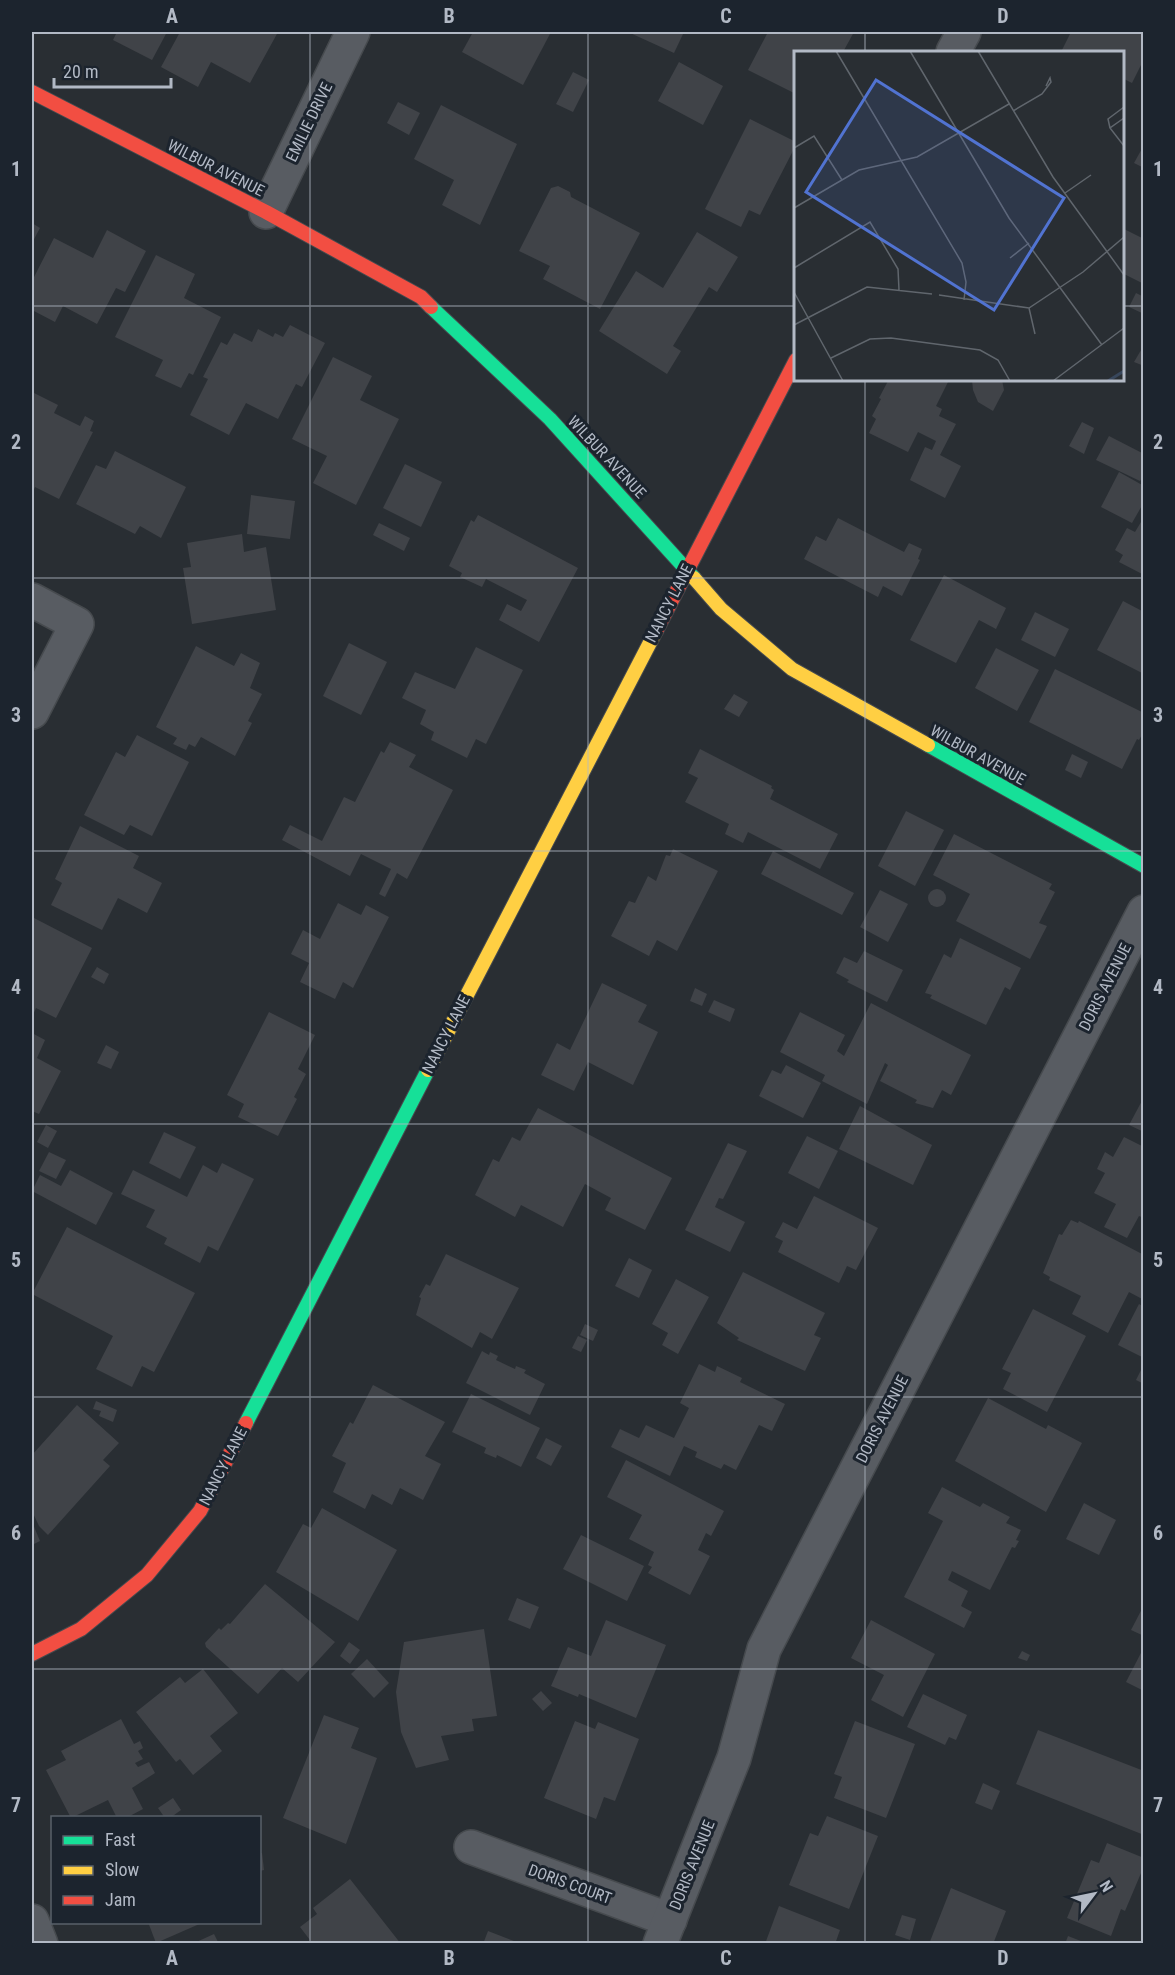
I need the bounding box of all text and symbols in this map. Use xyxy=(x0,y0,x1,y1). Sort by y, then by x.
text: A xyxy=(166,4,178,28)
text: B xyxy=(443,4,455,28)
text: C xyxy=(720,4,732,28)
text: D xyxy=(997,4,1009,28)
scale bar xyxy=(54,51,171,89)
inset map xyxy=(794,51,1124,381)
text: 20 m xyxy=(63,61,98,82)
street label: EMILIE DRIVE xyxy=(282,79,336,165)
street label: WILBUR AVENUE xyxy=(164,135,268,201)
text: 1 xyxy=(11,157,21,181)
text: 1 xyxy=(1153,157,1163,181)
street label: WILBUR AVENUE xyxy=(564,412,650,502)
text: 2 xyxy=(11,430,21,454)
text: 2 xyxy=(1153,430,1163,454)
street label: NANCY LANE xyxy=(641,561,697,645)
text: 3 xyxy=(11,703,21,727)
text: 3 xyxy=(1153,703,1163,727)
street label: WILBUR AVENUE xyxy=(927,721,1029,789)
street label: DORIS AVENUE xyxy=(1075,940,1135,1034)
text: 4 xyxy=(11,975,21,999)
text: 4 xyxy=(1153,975,1163,999)
street label: NANCY LANE xyxy=(418,992,474,1076)
text: 5 xyxy=(11,1248,21,1272)
text: 5 xyxy=(1153,1248,1163,1272)
street label: DORIS AVENUE xyxy=(852,1372,912,1466)
street label: NANCY LANE xyxy=(195,1424,251,1508)
text: 6 xyxy=(11,1521,21,1545)
text: 6 xyxy=(1153,1521,1163,1545)
text: 7 xyxy=(11,1793,21,1817)
text: 7 xyxy=(1153,1793,1163,1817)
legend xyxy=(51,1816,261,1924)
street label: DORIS AVENUE xyxy=(665,1817,719,1913)
text: Fast xyxy=(105,1829,136,1850)
text: Slow xyxy=(105,1859,140,1880)
street label: DORIS COURT xyxy=(526,1860,614,1908)
north arrow xyxy=(1064,1864,1124,1924)
text: N xyxy=(1096,1877,1117,1896)
text: Jam xyxy=(105,1889,136,1910)
text: A xyxy=(166,1946,178,1970)
text: B xyxy=(443,1946,455,1970)
text: C xyxy=(720,1946,732,1970)
text: D xyxy=(997,1946,1009,1970)

